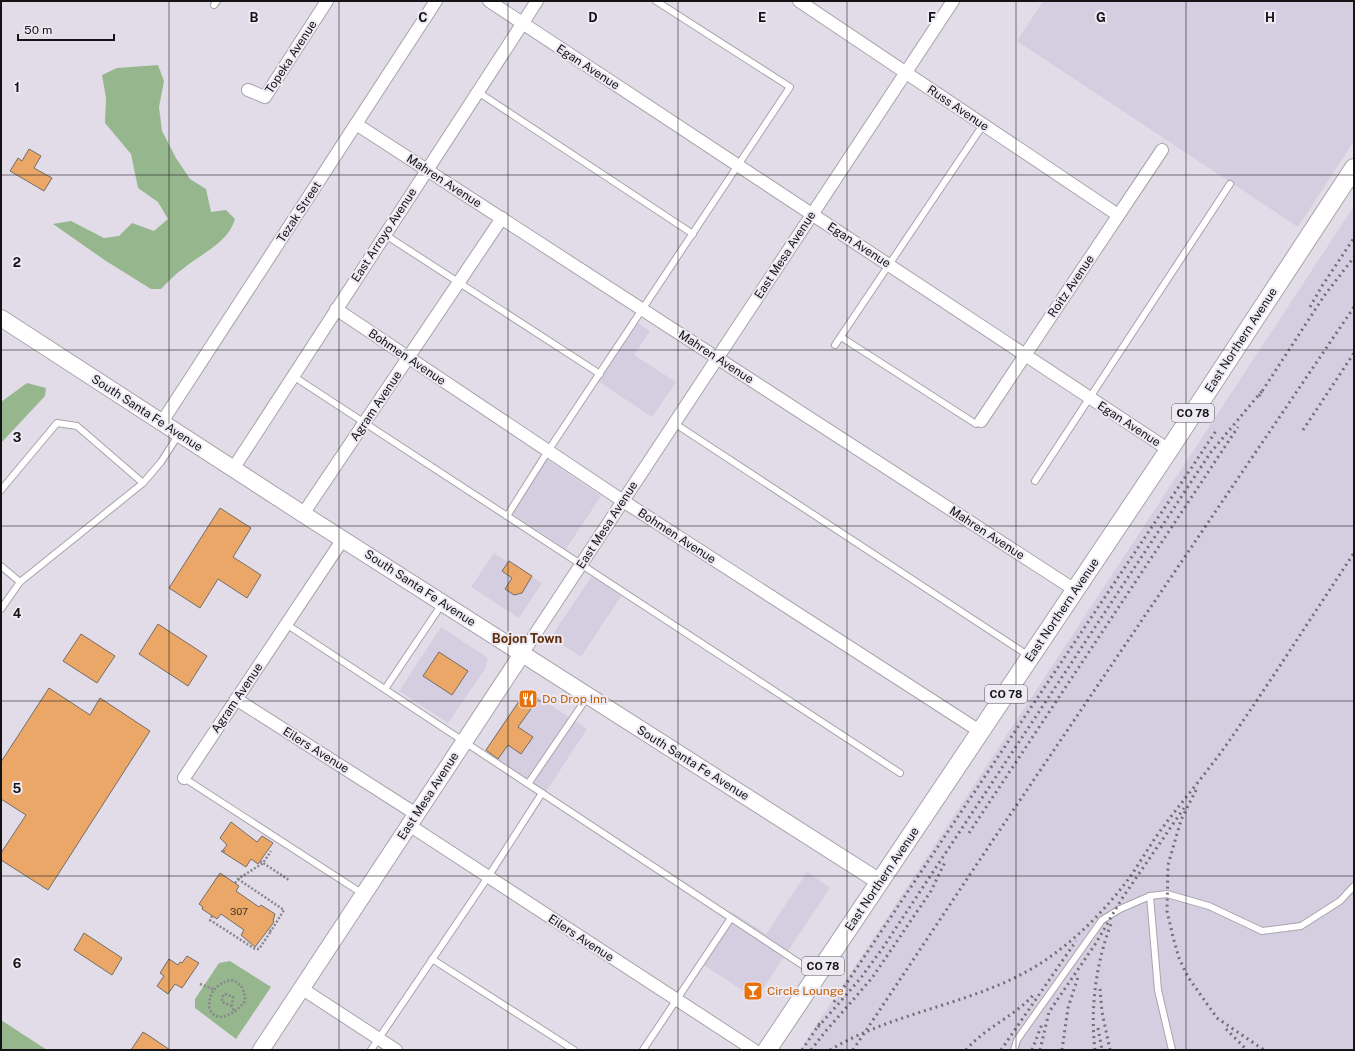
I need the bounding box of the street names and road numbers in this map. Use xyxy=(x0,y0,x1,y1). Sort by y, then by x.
street label: Topeka Avenue xyxy=(262,18,320,96)
street label: Egan Avenue xyxy=(554,41,622,93)
street label: Russ Avenue xyxy=(925,82,992,134)
street label: Mahren Avenue xyxy=(404,152,484,211)
street label: Tezak Street xyxy=(274,179,324,245)
street label: East Arroyo Avenue xyxy=(348,185,420,285)
street label: East Mesa Avenue xyxy=(751,208,819,301)
street label: Egan Avenue xyxy=(825,219,893,271)
street label: Roitz Avenue xyxy=(1045,252,1097,320)
street label: East Northern Avenue xyxy=(1202,285,1280,395)
street label: Bohmen Avenue xyxy=(366,326,448,388)
street label: Mahren Avenue xyxy=(676,328,756,387)
street label: Agram Avenue xyxy=(347,368,405,444)
street label: South Santa Fe Avenue xyxy=(89,372,205,454)
street label: Egan Avenue xyxy=(1095,398,1163,450)
road number: CO 78 xyxy=(1172,404,1214,422)
street label: East Mesa Avenue xyxy=(573,478,641,571)
street label: Mahren Avenue xyxy=(947,504,1027,563)
street label: Bohmen Avenue xyxy=(635,506,719,566)
street label: South Santa Fe Avenue xyxy=(362,547,478,629)
street label: East Northern Avenue xyxy=(1022,555,1102,664)
street label: Agram Avenue xyxy=(208,660,266,736)
road number: CO 78 xyxy=(985,685,1027,703)
street label: South Santa Fe Avenue xyxy=(634,723,752,803)
street label: Eilers Avenue xyxy=(280,724,352,776)
street label: East Mesa Avenue xyxy=(394,749,462,842)
street label: East Northern Avenue xyxy=(842,824,922,933)
street label: Eilers Avenue xyxy=(546,912,617,964)
road number: CO 78 xyxy=(802,957,844,975)

